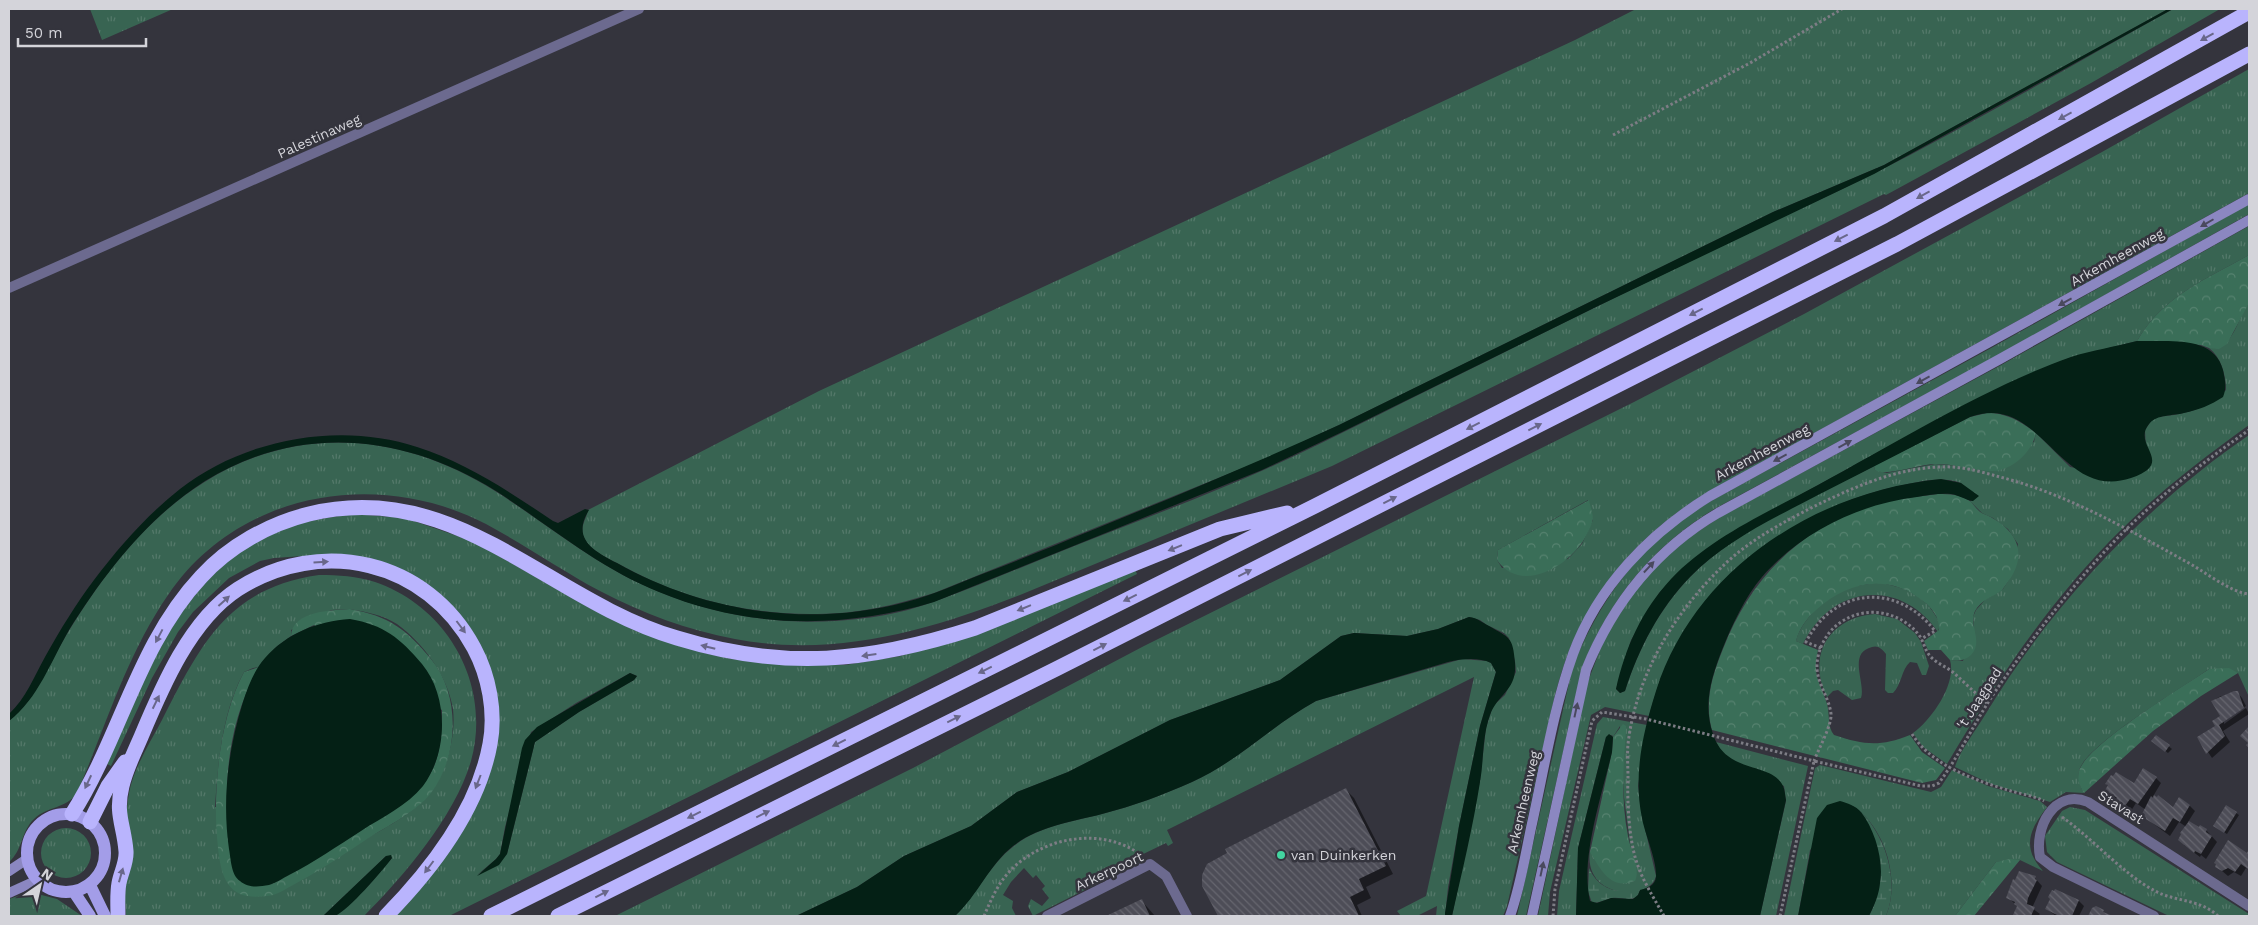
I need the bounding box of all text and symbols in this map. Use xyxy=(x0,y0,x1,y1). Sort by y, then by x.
scale bar xyxy=(18,15,145,47)
text: 50 m xyxy=(25,24,62,42)
one-way arrow xyxy=(2200,32,2214,41)
street label: Palestinaweg xyxy=(275,110,364,161)
one-way arrow xyxy=(2058,111,2072,120)
one-way arrow xyxy=(1916,190,1930,199)
one-way arrow xyxy=(2200,218,2213,227)
street label: Arkemheenweg xyxy=(2067,224,2167,289)
one-way arrow xyxy=(1833,234,1848,242)
one-way arrow xyxy=(2058,298,2072,306)
one-way arrow xyxy=(1689,308,1703,316)
one-way arrow xyxy=(1916,376,1929,385)
street label: Arkemheenweg xyxy=(1712,420,1812,484)
one-way arrow xyxy=(1466,422,1480,430)
one-way arrow xyxy=(1528,423,1542,431)
one-way arrow xyxy=(1838,440,1852,448)
one-way arrow xyxy=(1773,454,1787,462)
one-way arrow xyxy=(1383,496,1397,504)
one-way arrow xyxy=(1168,544,1182,552)
one-way arrow xyxy=(313,557,329,565)
one-way arrow xyxy=(1643,561,1655,573)
one-way arrow xyxy=(1238,569,1252,577)
one-way arrow xyxy=(1123,594,1138,602)
one-way arrow xyxy=(217,595,229,607)
one-way arrow xyxy=(1016,604,1031,612)
one-way arrow xyxy=(456,621,467,634)
one-way arrow xyxy=(155,629,163,643)
one-way arrow xyxy=(1093,642,1107,650)
one-way arrow xyxy=(700,643,715,651)
one-way arrow xyxy=(861,651,877,659)
street label: 't Jaagpad xyxy=(1953,664,2005,732)
one-way arrow xyxy=(978,667,992,675)
one-way arrow xyxy=(151,695,160,710)
one-way arrow xyxy=(1573,701,1581,717)
one-way arrow xyxy=(947,715,961,723)
one-way arrow xyxy=(832,739,847,747)
street label: Arkemheenweg xyxy=(1503,749,1543,855)
one-way arrow xyxy=(474,774,481,789)
one-way arrow xyxy=(84,775,92,789)
street label: Stavast xyxy=(2095,787,2147,827)
one-way arrow xyxy=(756,810,770,818)
one-way arrow xyxy=(687,811,701,819)
place label: van Duinkerken xyxy=(1291,847,1397,863)
street label: Arkerpoort xyxy=(1072,848,1146,894)
marker: van Duinkerken xyxy=(1275,849,1287,861)
north arrow xyxy=(15,860,65,910)
one-way arrow xyxy=(423,860,434,873)
one-way arrow xyxy=(1538,861,1546,876)
text: N xyxy=(38,865,56,884)
one-way arrow xyxy=(118,868,126,883)
one-way arrow xyxy=(595,890,609,898)

